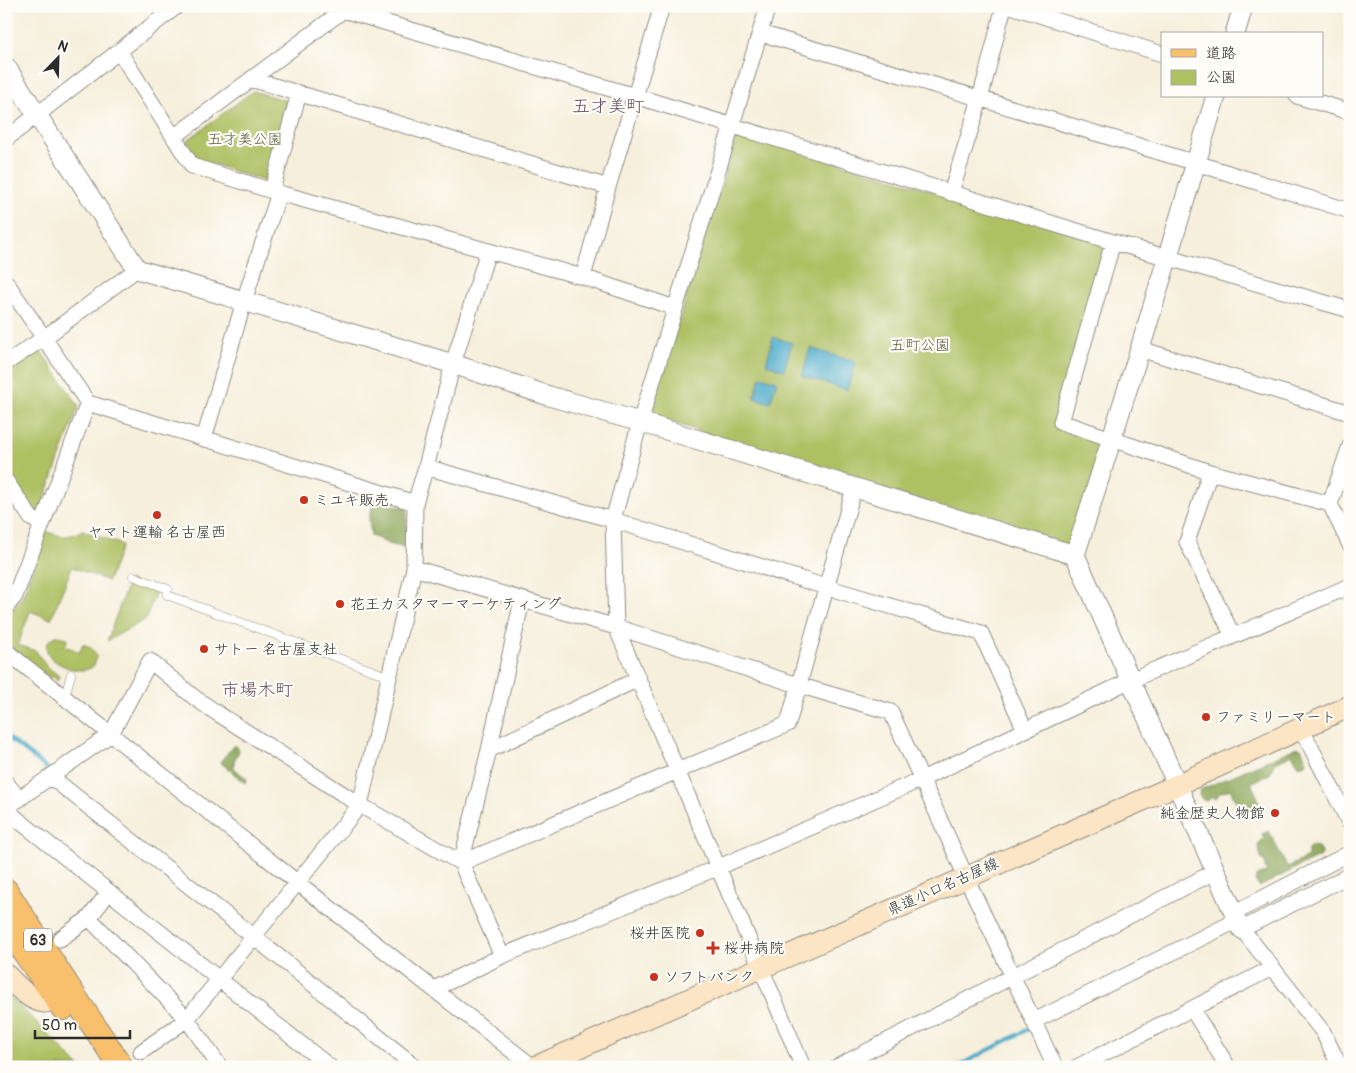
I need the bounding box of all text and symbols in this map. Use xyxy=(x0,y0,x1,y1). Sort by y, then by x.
north arrow xyxy=(32,32,82,82)
legend xyxy=(1161,32,1324,98)
text: N xyxy=(55,37,71,56)
text: 道路 xyxy=(1206,44,1236,63)
text: 公園 xyxy=(1206,68,1236,87)
district label: 五才美町 xyxy=(572,95,644,118)
park label: 五才美公園 xyxy=(207,130,283,149)
park label: 五町公園 xyxy=(890,336,950,355)
place label: ミユキ販売 xyxy=(314,491,389,510)
marker: ミユキ販売 xyxy=(298,494,310,506)
marker: ヤマト運輸 名古屋西 xyxy=(151,509,163,521)
place label: ヤマト運輸 名古屋西 xyxy=(88,523,226,542)
place label: 花王カスタマーマーケティング xyxy=(350,595,562,614)
marker: 花王カスタマーマーケティング xyxy=(334,598,346,610)
place label: サトー 名古屋支社 xyxy=(214,640,337,659)
marker: サトー 名古屋支社 xyxy=(198,643,210,655)
district label: 市場木町 xyxy=(221,679,293,702)
place label: ファミリーマート xyxy=(1216,708,1336,727)
marker: ファミリーマート xyxy=(1200,711,1212,723)
place label: 純金歴史人物館 xyxy=(1160,804,1265,823)
marker: 純金歴史人物館 xyxy=(1269,807,1281,819)
street label: 県道小口名古屋線 xyxy=(884,854,1002,920)
place label: 桜井医院 xyxy=(630,924,690,943)
marker: 桜井医院 xyxy=(694,927,706,939)
road number: 63 xyxy=(24,928,52,952)
place label: 桜井病院 xyxy=(724,939,784,958)
marker: 桜井病院 xyxy=(706,941,720,955)
place label: ソフトバンク xyxy=(664,968,754,987)
marker: ソフトバンク xyxy=(648,971,660,983)
scale bar xyxy=(35,1008,130,1040)
text: 50 m xyxy=(42,1016,77,1035)

